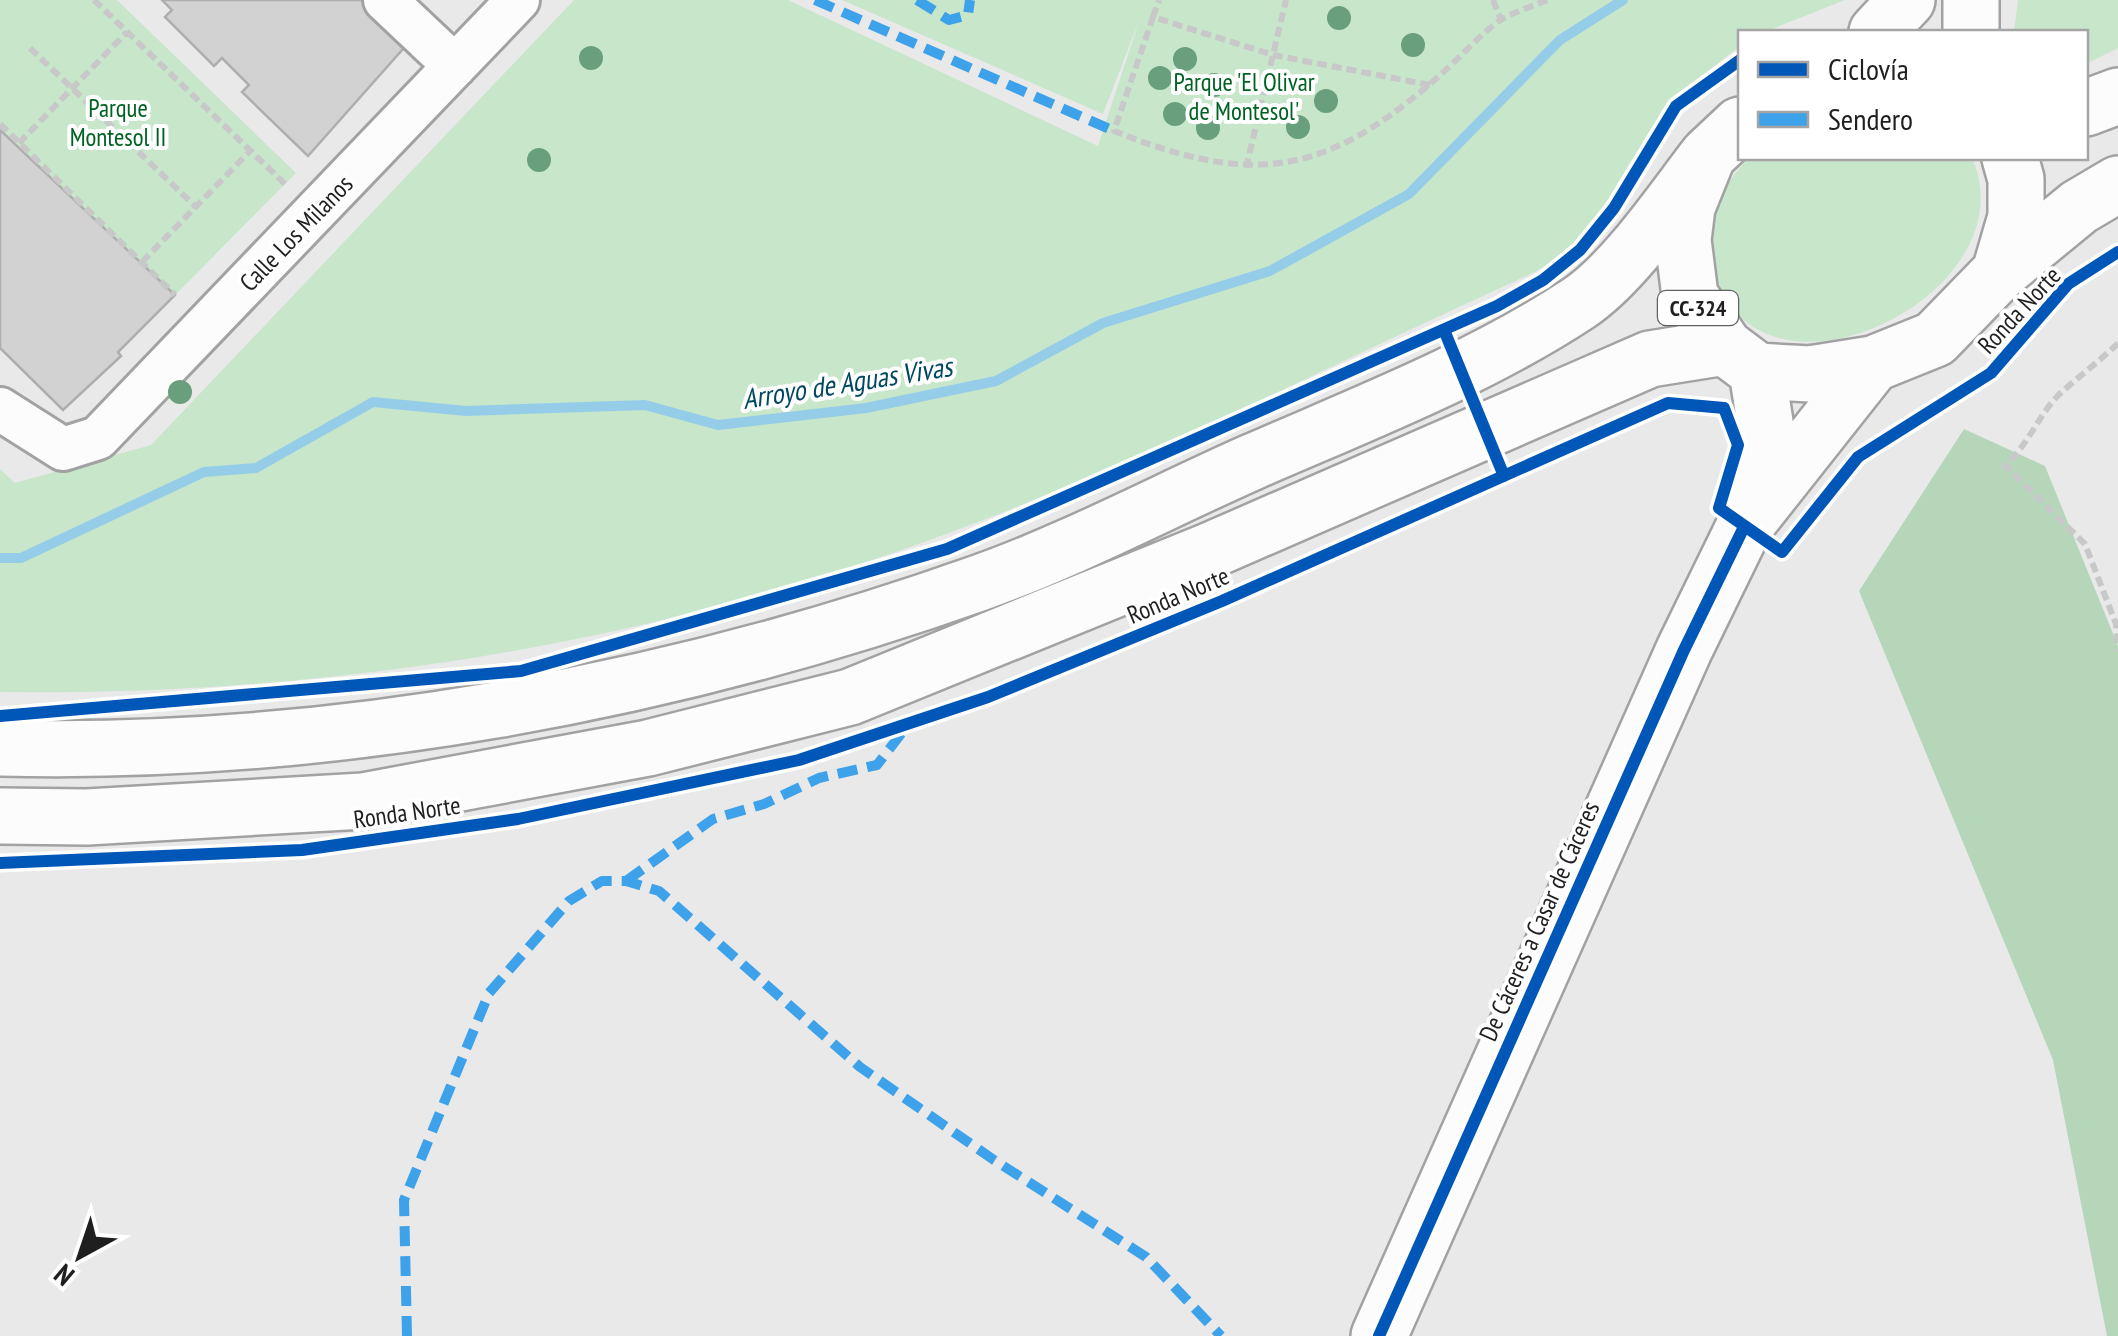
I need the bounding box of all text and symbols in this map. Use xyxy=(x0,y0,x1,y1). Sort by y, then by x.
legend xyxy=(1738,30,2088,160)
text: Ciclovía xyxy=(1828,49,1909,88)
park label: Parque 'El Olivar de Montesol' xyxy=(1173,66,1315,127)
park label: Parque Montesol II xyxy=(70,92,166,153)
text: Sendero xyxy=(1828,99,1913,138)
street label: Calle Los Milanos xyxy=(233,168,359,298)
street label: Ronda Norte xyxy=(1971,260,2067,360)
road number: CC-324 xyxy=(1658,291,1738,325)
water label: Arroyo de Aguas Vivas xyxy=(740,347,957,417)
street label: Ronda Norte xyxy=(1122,559,1234,631)
street label: Ronda Norte xyxy=(351,789,463,835)
street label: De Cáceres a Casar de Cáceres xyxy=(1472,796,1606,1046)
north arrow xyxy=(30,1206,130,1306)
text: N xyxy=(46,1257,81,1295)

